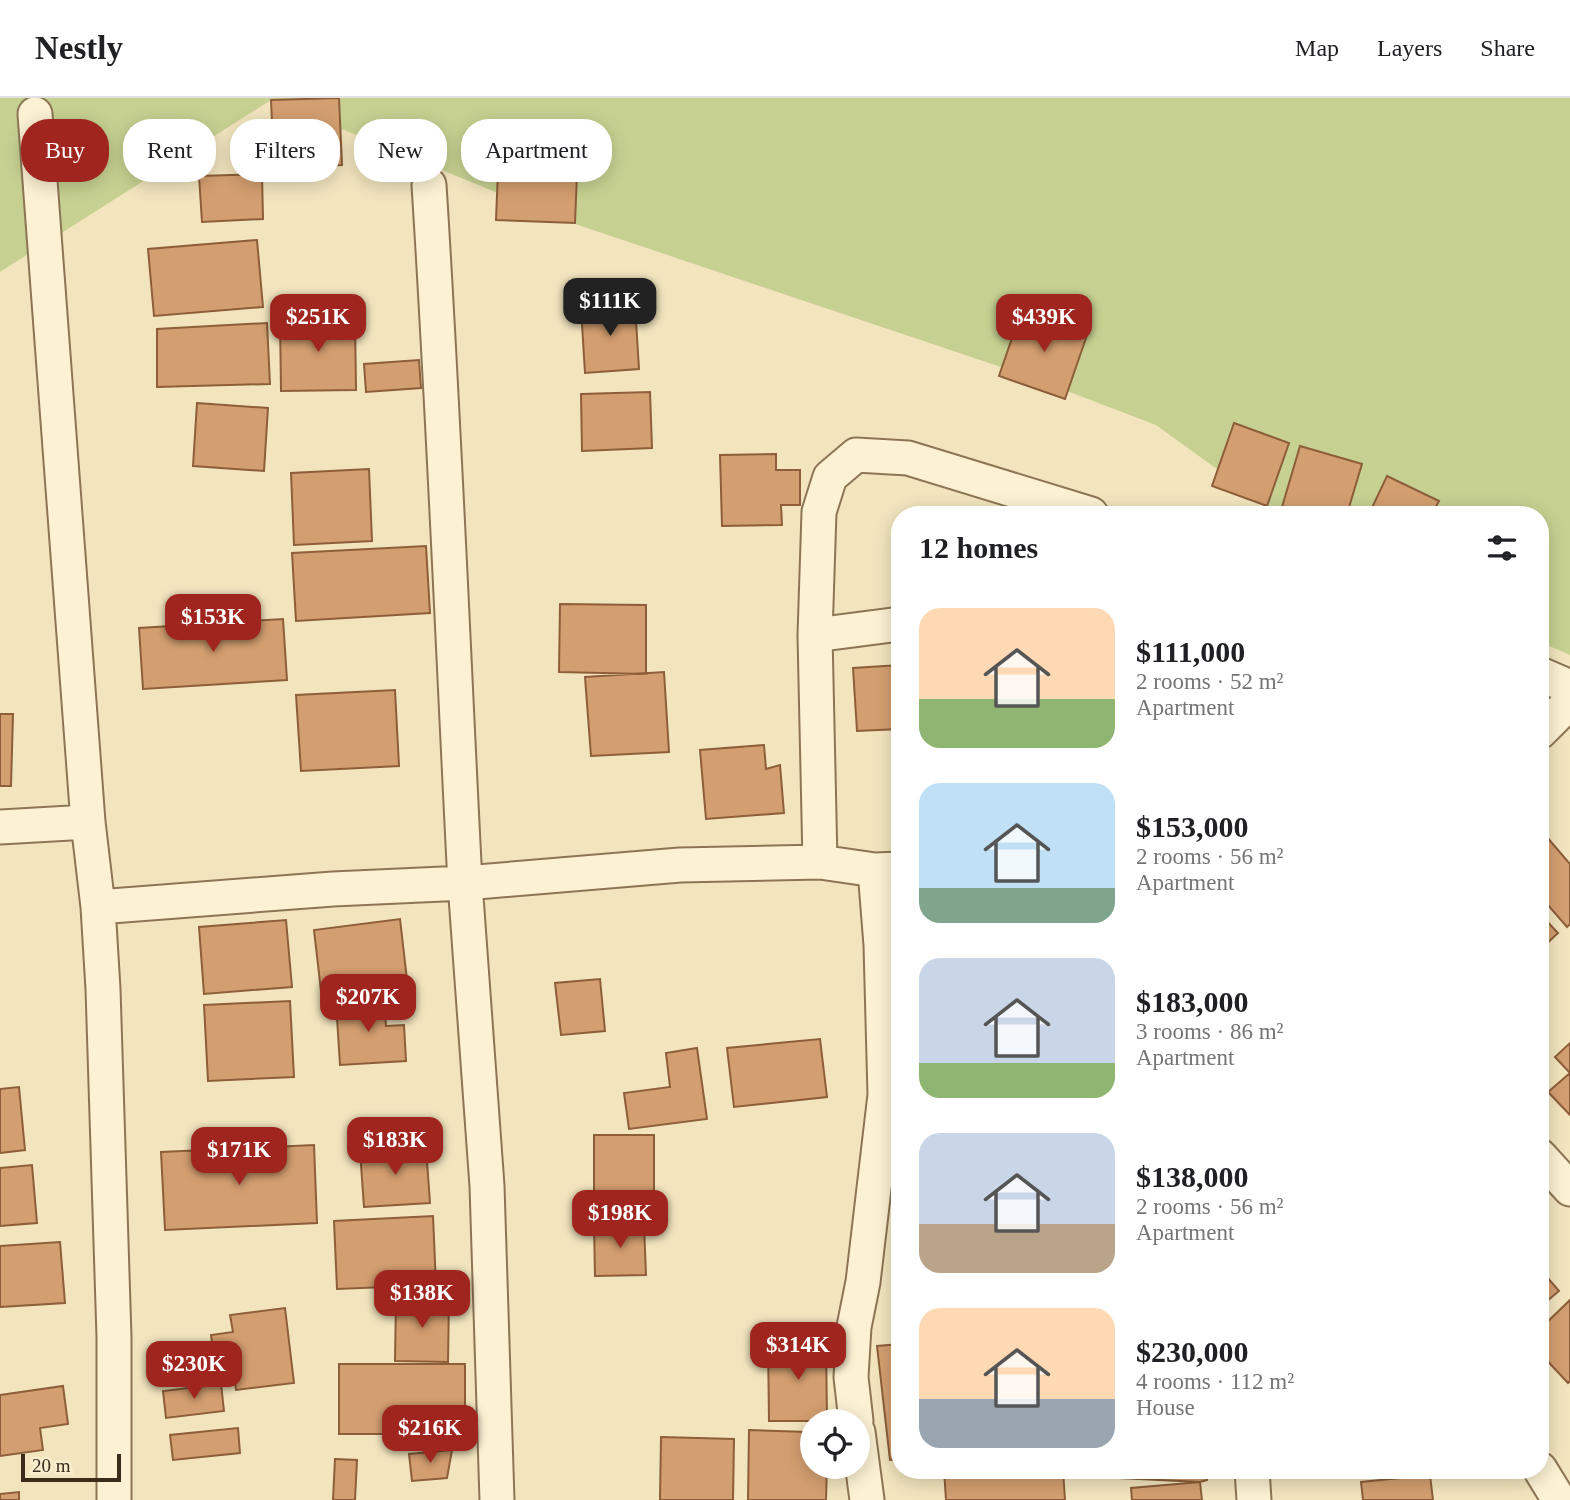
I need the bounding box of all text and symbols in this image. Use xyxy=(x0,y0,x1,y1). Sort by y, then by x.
text: Nestly xyxy=(35,30,123,66)
text: Map xyxy=(1295,35,1339,61)
text: Layers xyxy=(1377,35,1442,61)
text: Share xyxy=(1480,35,1535,61)
chip: Buy xyxy=(21,119,109,182)
chip: Rent xyxy=(123,119,216,182)
chip: Filters xyxy=(230,119,340,182)
chip: New xyxy=(354,119,447,182)
chip: Apartment xyxy=(461,119,612,182)
pin: $111K xyxy=(561,278,659,338)
text: $111K xyxy=(579,288,641,313)
pin: $251K xyxy=(269,294,367,354)
pin: $439K xyxy=(995,294,1093,354)
text: $251K xyxy=(286,304,350,329)
text: $439K xyxy=(1012,304,1076,329)
icon: filters xyxy=(1483,529,1521,567)
text: 12 homes xyxy=(919,531,1038,564)
pin: $153K xyxy=(164,594,262,654)
text: $153K xyxy=(181,604,245,629)
text: $111,000 xyxy=(1136,635,1245,668)
icon: home xyxy=(975,636,1059,720)
text: 2 rooms · 52 m² xyxy=(1136,669,1283,694)
text: Apartment xyxy=(1136,695,1234,720)
text: $153,000 xyxy=(1136,810,1249,843)
icon: home xyxy=(975,811,1059,895)
text: 2 rooms · 56 m² xyxy=(1136,844,1283,869)
text: Apartment xyxy=(1136,870,1234,895)
pin: $207K xyxy=(319,974,417,1034)
text: $207K xyxy=(336,984,400,1009)
text: $183,000 xyxy=(1136,985,1249,1018)
icon: home xyxy=(975,986,1059,1070)
text: 3 rooms · 86 m² xyxy=(1136,1019,1283,1044)
text: Apartment xyxy=(1136,1045,1234,1070)
pin: $183K xyxy=(346,1118,444,1177)
text: $183K xyxy=(363,1127,427,1152)
pin: $171K xyxy=(190,1128,288,1187)
text: $171K xyxy=(207,1137,271,1162)
text: $138,000 xyxy=(1136,1160,1249,1193)
icon: home xyxy=(975,1161,1059,1245)
pin: $198K xyxy=(571,1190,669,1250)
text: 2 rooms · 56 m² xyxy=(1136,1194,1283,1219)
text: $198K xyxy=(588,1200,652,1225)
text: Apartment xyxy=(1136,1220,1234,1245)
pin: $138K xyxy=(373,1270,471,1330)
text: $138K xyxy=(390,1280,454,1305)
pin: $314K xyxy=(749,1322,847,1382)
text: $314K xyxy=(766,1332,830,1357)
text: $230,000 xyxy=(1136,1335,1249,1368)
icon: home xyxy=(975,1336,1059,1420)
pin: $230K xyxy=(145,1342,243,1401)
text: $230K xyxy=(162,1351,226,1376)
text: 4 rooms · 112 m² xyxy=(1136,1369,1294,1394)
text: House xyxy=(1136,1395,1195,1420)
pin: $216K xyxy=(381,1406,479,1465)
map controls xyxy=(800,1409,870,1479)
button: locate xyxy=(800,1409,870,1479)
text: $216K xyxy=(398,1415,462,1440)
scale bar xyxy=(21,1451,121,1483)
text: 20 m xyxy=(32,1455,71,1476)

